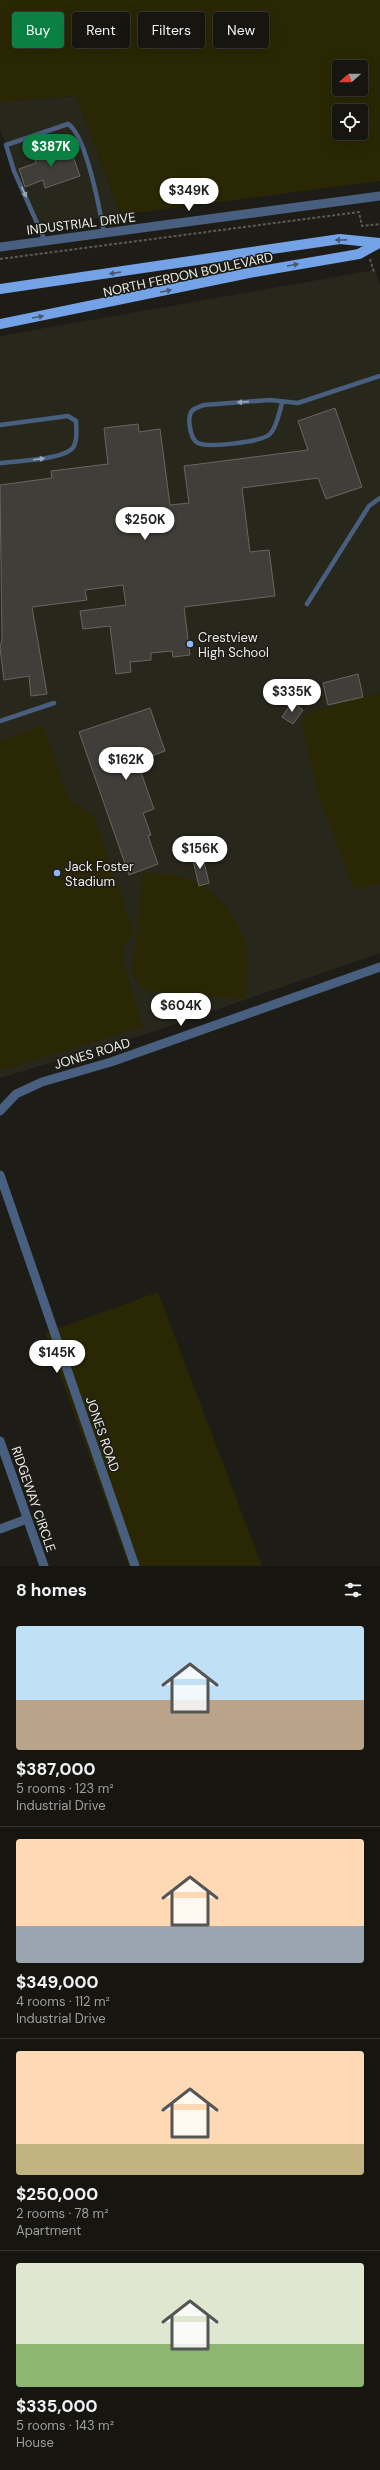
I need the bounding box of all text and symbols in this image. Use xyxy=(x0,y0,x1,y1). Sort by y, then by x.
chip: Buy xyxy=(12,12,64,48)
chip: Rent xyxy=(72,12,130,48)
chip: Filters xyxy=(138,12,205,48)
chip: New xyxy=(213,12,269,48)
north arrow xyxy=(332,60,368,96)
map controls xyxy=(332,60,368,140)
button: locate xyxy=(332,104,368,140)
pin: $387K xyxy=(23,134,79,168)
text: $387K xyxy=(31,138,71,155)
pin: $349K xyxy=(161,178,217,212)
text: $349K xyxy=(169,182,209,199)
one-way arrow xyxy=(21,187,27,198)
street label: INDUSTRIAL DRIVE xyxy=(26,208,136,239)
one-way arrow xyxy=(334,237,347,243)
street label: NORTH FERDON BOULEVARD xyxy=(102,248,275,301)
one-way arrow xyxy=(287,262,299,268)
one-way arrow xyxy=(109,270,121,276)
one-way arrow xyxy=(160,288,172,294)
one-way arrow xyxy=(32,314,45,320)
one-way arrow xyxy=(236,399,249,405)
one-way arrow xyxy=(33,455,45,462)
pin: $250K xyxy=(117,507,173,541)
text: $250K xyxy=(124,511,166,528)
place label: Crestview High School xyxy=(198,629,269,661)
marker: Crestview High School xyxy=(185,639,195,649)
pin: $335K xyxy=(264,679,320,713)
text: $335K xyxy=(272,683,312,700)
pin: $162K xyxy=(98,747,154,781)
text: $162K xyxy=(108,751,144,768)
pin: $156K xyxy=(172,836,228,870)
text: $156K xyxy=(181,840,219,857)
place label: Jack Foster Stadium xyxy=(65,858,134,890)
marker: Jack Foster Stadium xyxy=(52,868,62,878)
pin: $604K xyxy=(153,993,209,1027)
text: $604K xyxy=(160,997,202,1014)
street label: JONES ROAD xyxy=(52,1034,132,1073)
pin: $145K xyxy=(29,1340,85,1374)
text: $145K xyxy=(38,1344,76,1361)
street label: JONES ROAD xyxy=(82,1394,123,1474)
street label: RIDGEWAY CIRCLE xyxy=(7,1444,60,1554)
text: 8 homes xyxy=(16,1579,87,1601)
icon: filters xyxy=(342,1579,364,1601)
icon: home xyxy=(154,1652,226,1724)
text: $387,000 xyxy=(16,1758,95,1780)
text: 5 rooms · 123 m² xyxy=(16,1780,114,1797)
text: Industrial Drive xyxy=(16,1797,106,1814)
icon: home xyxy=(154,1865,226,1937)
text: $349,000 xyxy=(16,1971,98,1993)
text: 4 rooms · 112 m² xyxy=(16,1993,110,2010)
text: Industrial Drive xyxy=(16,2010,106,2027)
icon: home xyxy=(154,2077,226,2149)
text: $250,000 xyxy=(16,2183,98,2205)
text: 2 rooms · 78 m² xyxy=(16,2205,108,2222)
text: Apartment xyxy=(16,2222,81,2239)
icon: home xyxy=(154,2289,226,2361)
text: $335,000 xyxy=(16,2395,97,2417)
text: 5 rooms · 143 m² xyxy=(16,2417,114,2434)
text: House xyxy=(16,2434,54,2451)

